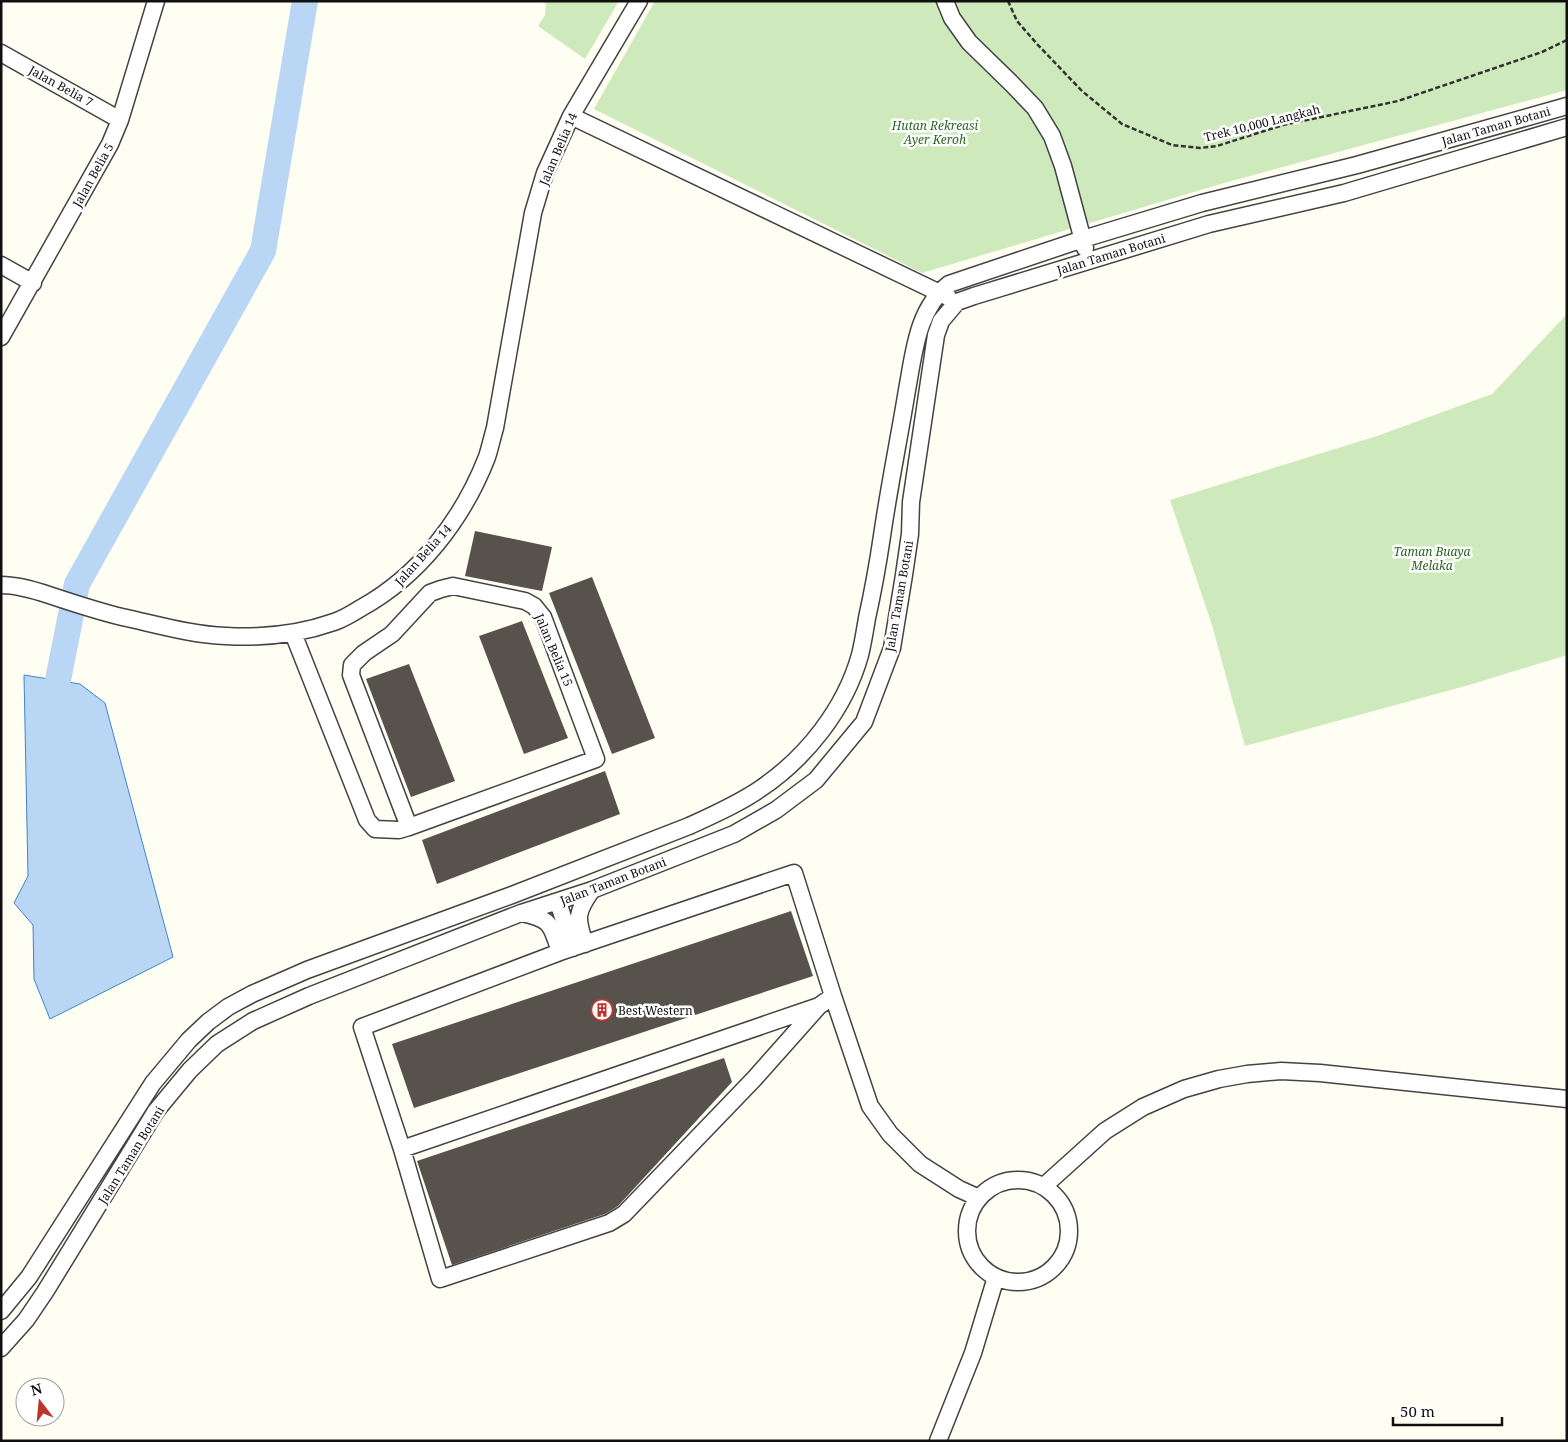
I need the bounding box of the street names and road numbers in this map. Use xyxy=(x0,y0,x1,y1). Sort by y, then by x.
street label: Jalan Belia 7 xyxy=(25,61,96,111)
street label: Trek 10,000 Langkah xyxy=(1202,100,1322,146)
street label: Jalan Taman Botani xyxy=(1439,102,1553,150)
street label: Jalan Belia 14 xyxy=(535,110,581,189)
street label: Jalan Belia 5 xyxy=(68,140,118,211)
street label: Jalan Taman Botani xyxy=(1054,229,1167,279)
street label: Jalan Belia 14 xyxy=(390,520,455,590)
street label: Jalan Taman Botani xyxy=(881,539,917,654)
street label: Jalan Belia 15 xyxy=(531,610,577,689)
street label: Jalan Taman Botani xyxy=(557,853,669,909)
street label: Jalan Taman Botani xyxy=(93,1103,168,1208)

